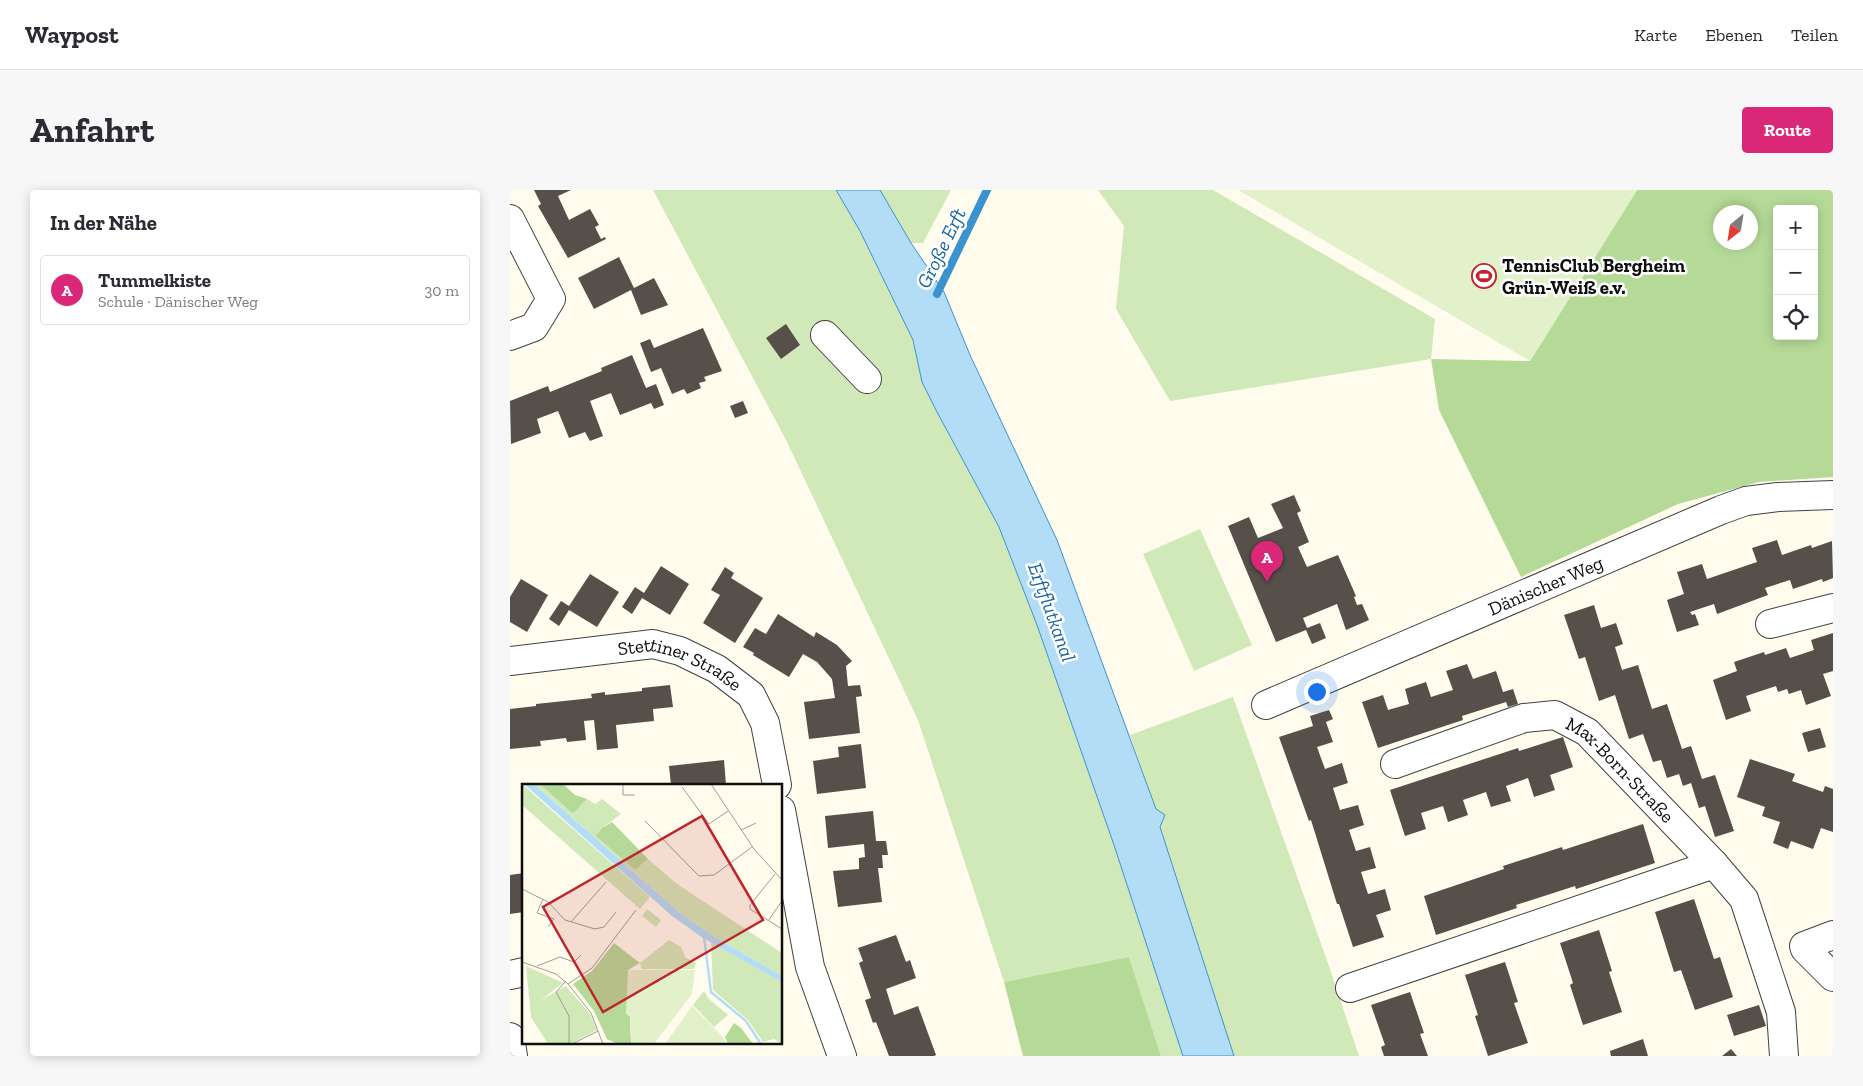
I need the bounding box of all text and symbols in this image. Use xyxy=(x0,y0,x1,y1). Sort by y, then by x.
text: Waypost xyxy=(25,20,119,49)
text: Karte xyxy=(1634,24,1677,46)
text: Ebenen xyxy=(1705,24,1763,46)
text: Teilen xyxy=(1791,24,1838,46)
button: Route xyxy=(1742,107,1833,153)
text: Anfahrt xyxy=(30,109,154,151)
water label: Große Erft xyxy=(911,204,971,292)
north arrow xyxy=(1713,205,1758,250)
map controls xyxy=(1773,205,1818,340)
button: + xyxy=(1773,205,1818,250)
text: In der Nähe xyxy=(50,210,157,235)
button: − xyxy=(1773,250,1818,295)
place label: TennisClub Bergheim Grün-Weiß e.v. xyxy=(1502,254,1685,299)
sports icon: TennisClub Bergheim Grün-Weiß e.v. xyxy=(1471,263,1497,289)
text: Tummelkiste xyxy=(98,269,211,292)
text: A xyxy=(62,281,73,300)
text: 30 m xyxy=(425,281,459,300)
text: Schule · Dänischer Weg xyxy=(98,292,258,311)
button: locate xyxy=(1773,295,1818,340)
pin: A xyxy=(1251,541,1283,582)
street label: Dänischer Weg xyxy=(1484,550,1607,620)
water label: Erftflutkanal xyxy=(1023,559,1081,665)
street label: Stettiner Straße xyxy=(616,632,747,696)
your location xyxy=(1304,679,1330,705)
street label: Max-Born-Straße xyxy=(1562,712,1679,827)
inset map xyxy=(522,784,782,1044)

